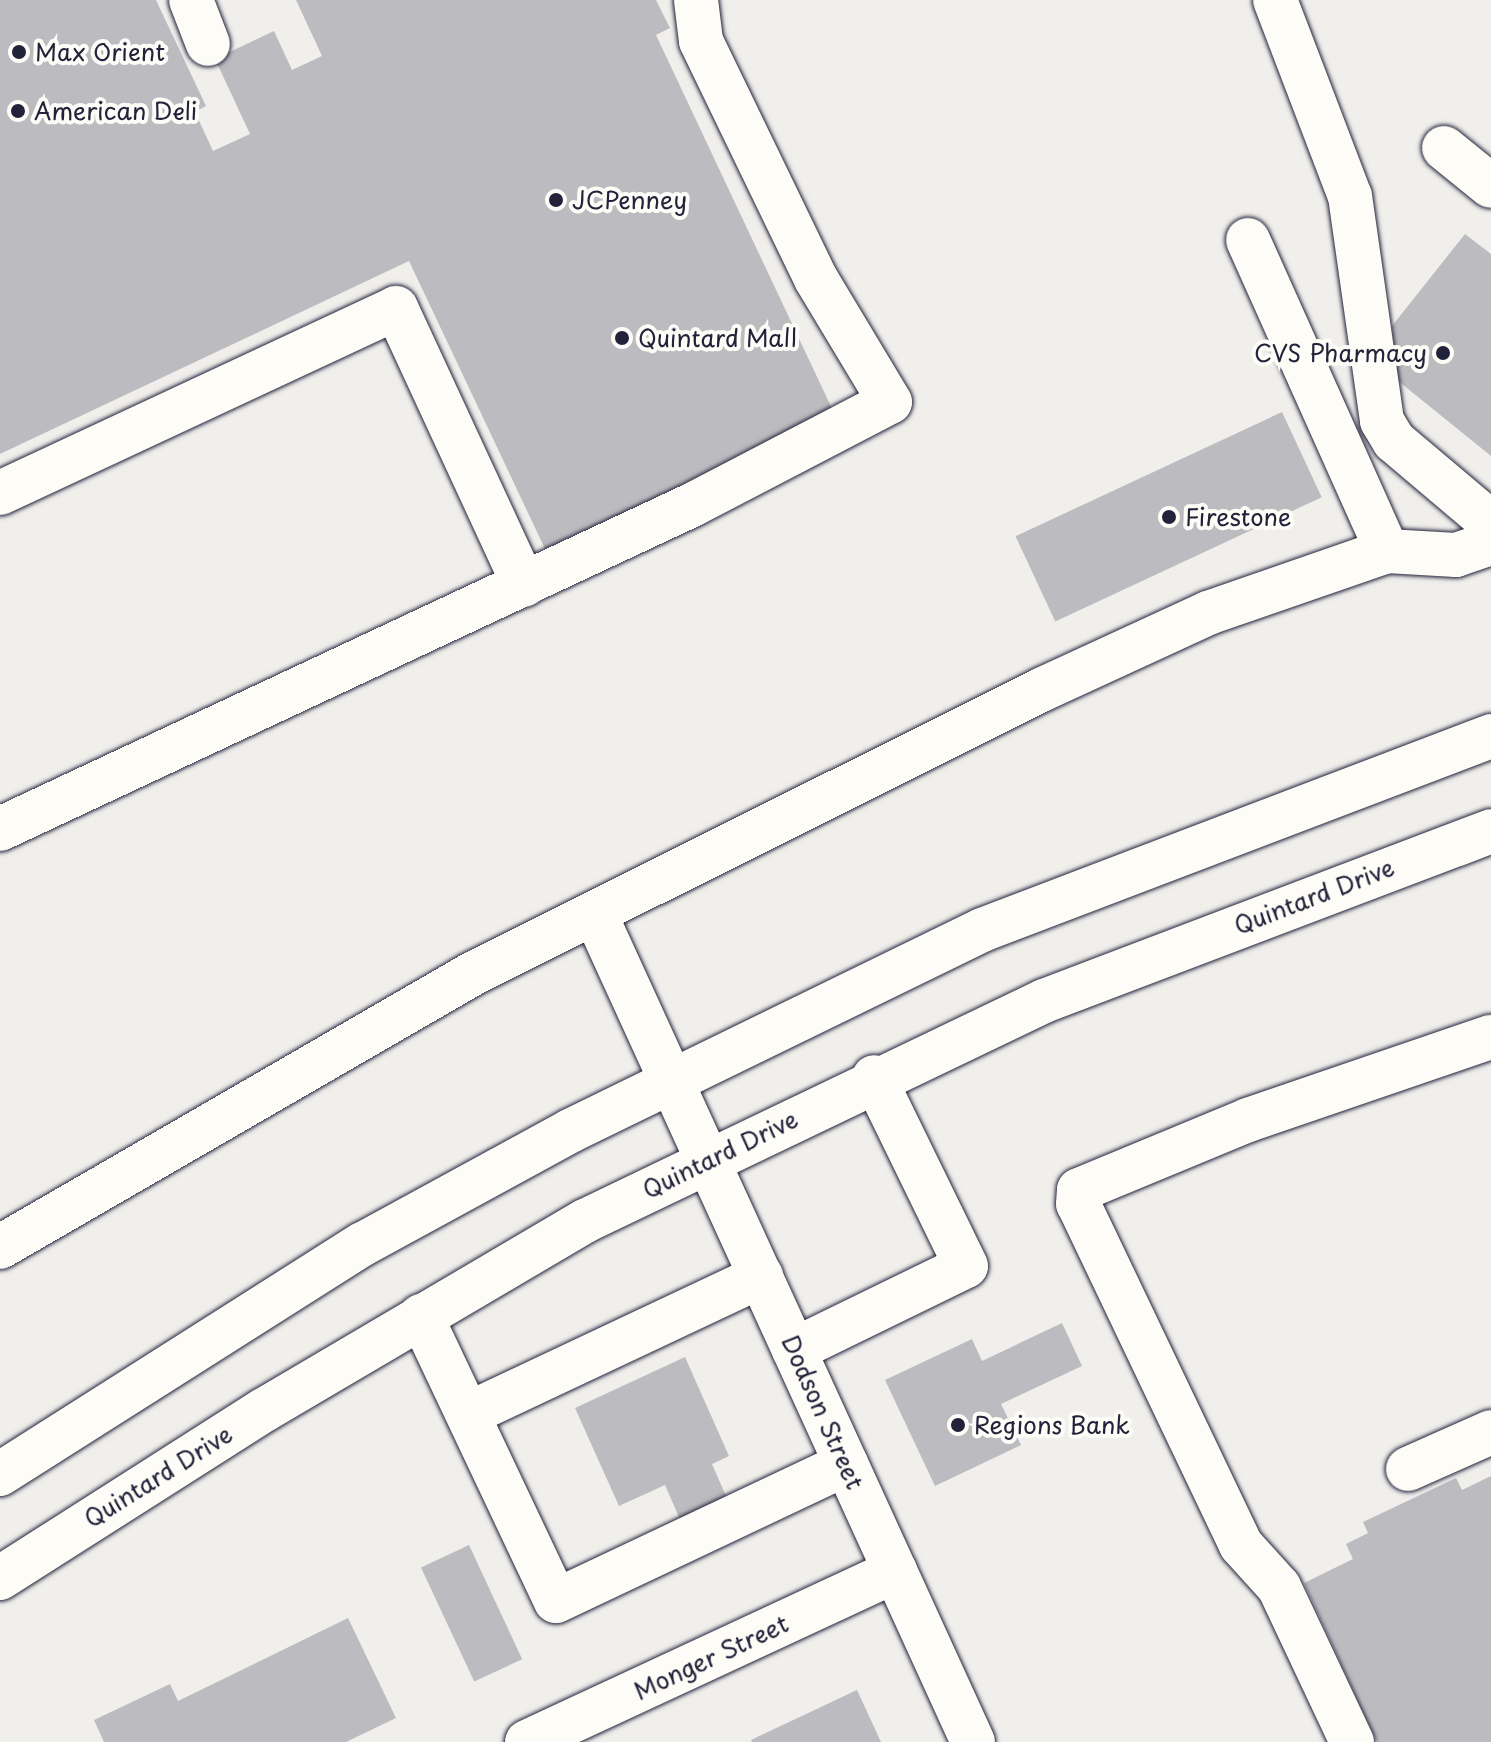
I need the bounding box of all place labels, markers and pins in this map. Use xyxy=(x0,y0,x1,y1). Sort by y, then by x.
place label: Max Orient xyxy=(35,38,166,66)
marker: Max Orient xyxy=(10,43,28,61)
place label: American Deli xyxy=(34,97,198,125)
marker: American Deli xyxy=(9,102,27,120)
place label: JCPenney xyxy=(572,186,687,214)
marker: JCPenney xyxy=(547,191,565,209)
place label: Quintard Mall xyxy=(638,324,800,352)
marker: Quintard Mall xyxy=(613,329,631,347)
place label: CVS Pharmacy xyxy=(1250,339,1427,367)
marker: CVS Pharmacy xyxy=(1434,344,1452,362)
place label: Firestone xyxy=(1185,503,1291,531)
marker: Firestone xyxy=(1160,508,1178,526)
place label: Regions Bank xyxy=(974,1411,1130,1439)
marker: Regions Bank xyxy=(949,1416,967,1434)

